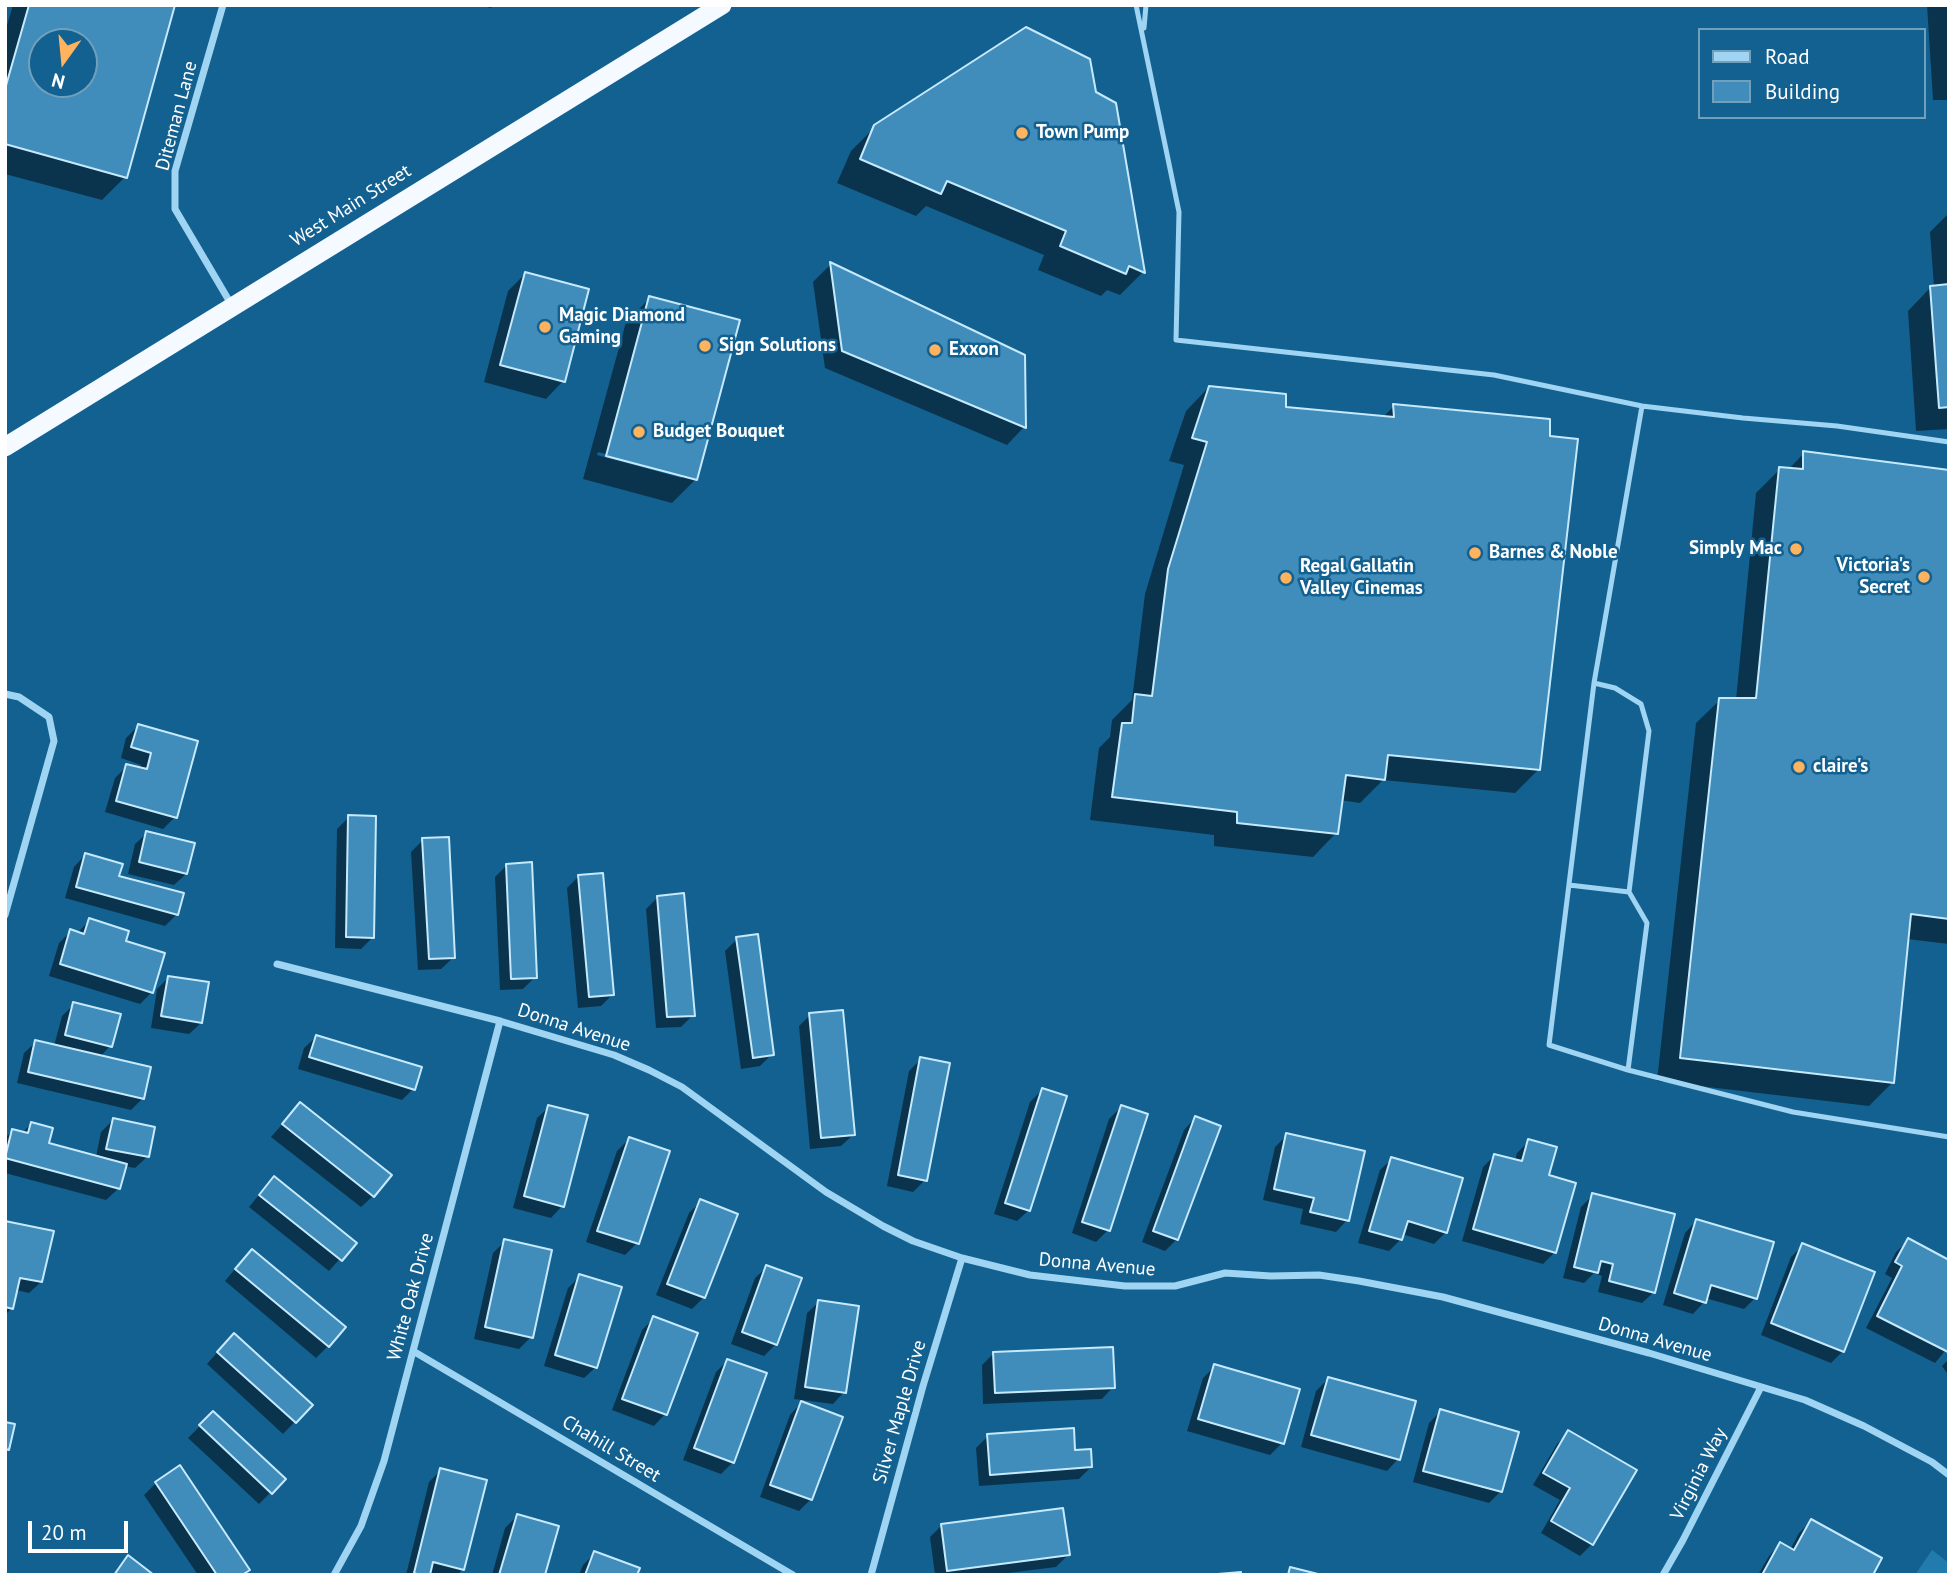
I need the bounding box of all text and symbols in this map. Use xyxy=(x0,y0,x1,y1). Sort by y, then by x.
north arrow xyxy=(28,28,98,98)
legend xyxy=(1699,28,1926,119)
text: Road xyxy=(1765,43,1809,70)
street label: Diteman Lane xyxy=(151,59,203,173)
text: N xyxy=(49,68,67,95)
text: Building xyxy=(1765,78,1840,105)
place label: Town Pump xyxy=(1036,122,1129,144)
marker: Town Pump xyxy=(1014,125,1030,141)
street label: West Main Street xyxy=(287,160,415,252)
place label: Magic Diamond Gaming xyxy=(559,305,685,349)
marker: Magic Diamond Gaming xyxy=(537,319,553,335)
place label: Sign Solutions xyxy=(719,335,836,357)
marker: Sign Solutions xyxy=(697,338,713,354)
place label: Exxon xyxy=(949,339,999,361)
marker: Exxon xyxy=(927,342,943,358)
place label: Budget Bouquet xyxy=(653,421,784,443)
marker: Budget Bouquet xyxy=(631,424,647,440)
place label: Simply Mac xyxy=(1689,538,1782,560)
marker: Simply Mac xyxy=(1788,541,1804,557)
place label: Barnes & Noble xyxy=(1489,542,1618,564)
marker: Barnes & Noble xyxy=(1467,545,1483,561)
place label: Victoria's Secret xyxy=(1837,555,1910,599)
place label: Regal Gallatin Valley Cinemas xyxy=(1300,556,1423,600)
marker: Victoria's Secret xyxy=(1916,569,1932,585)
marker: Regal Gallatin Valley Cinemas xyxy=(1278,570,1294,586)
place label: claire's xyxy=(1813,756,1868,778)
marker: claire's xyxy=(1791,759,1807,775)
street label: Donna Avenue xyxy=(515,999,633,1057)
street label: White Oak Drive xyxy=(383,1231,439,1363)
street label: Donna Avenue xyxy=(1038,1249,1156,1281)
street label: Donna Avenue xyxy=(1596,1313,1714,1367)
street label: Silver Maple Drive xyxy=(869,1338,931,1486)
street label: Chahill Street xyxy=(558,1411,664,1487)
street label: Virginia Way xyxy=(1666,1424,1732,1524)
scale bar xyxy=(32,1506,131,1550)
text: 20 m xyxy=(41,1519,87,1546)

